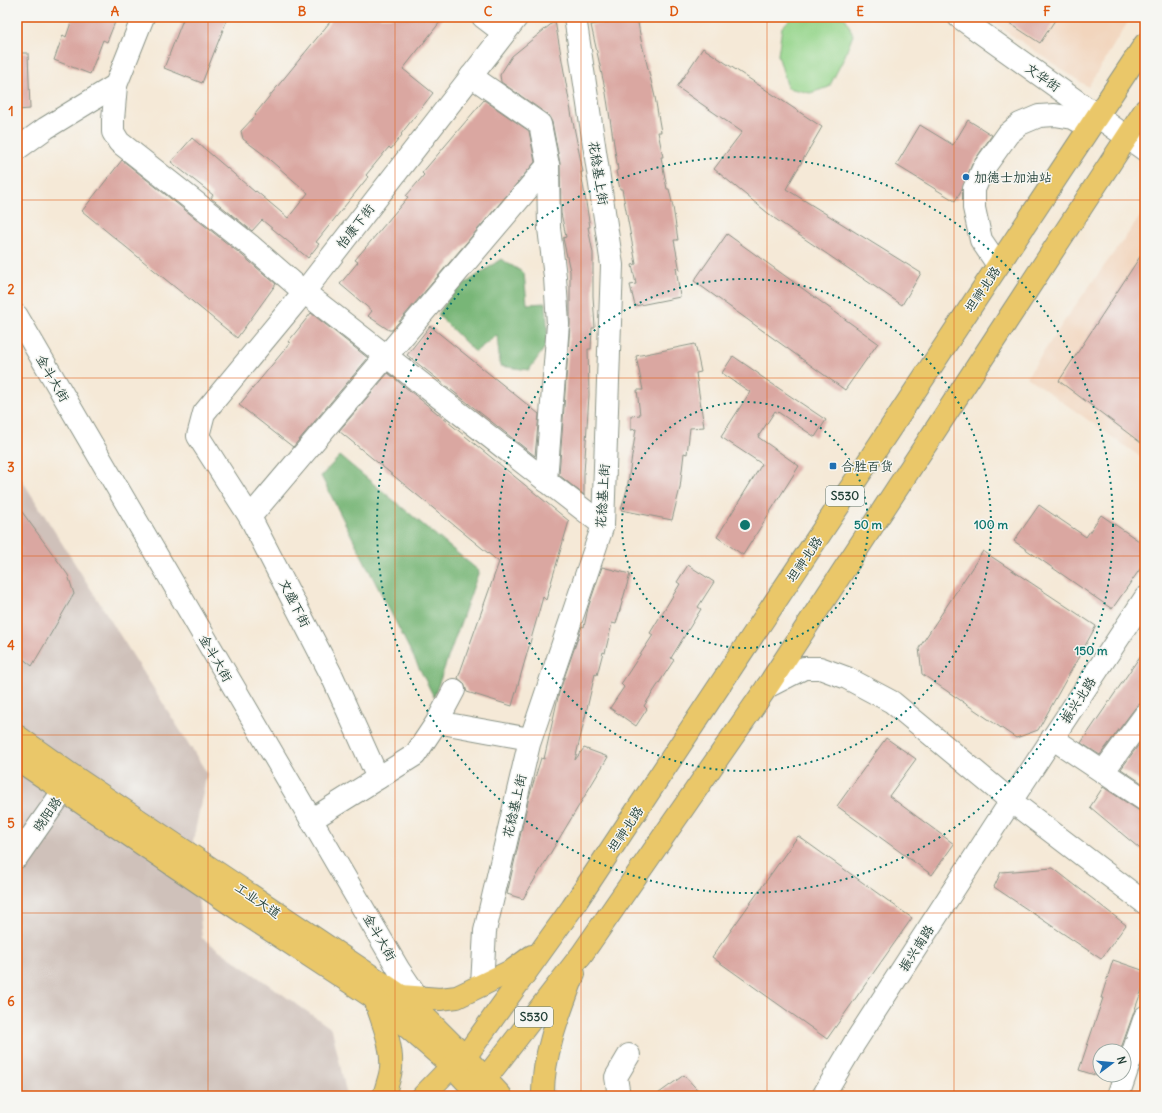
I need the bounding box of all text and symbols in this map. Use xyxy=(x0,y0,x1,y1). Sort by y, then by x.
text: A xyxy=(111,3,120,20)
text: B xyxy=(298,3,307,20)
text: C xyxy=(484,3,493,20)
text: D xyxy=(669,3,679,20)
text: E xyxy=(856,3,864,20)
text: F xyxy=(1043,3,1051,20)
street label: 文华街 xyxy=(1022,59,1064,96)
text: 1 xyxy=(8,103,14,120)
street label: 花稔基上街 xyxy=(585,140,612,207)
place label: 加德士加油站 xyxy=(974,169,1052,186)
marker: 加德士加油站 xyxy=(961,172,971,182)
street label: 怡康下街 xyxy=(333,201,378,252)
street label: 坦神北路 xyxy=(961,263,1004,316)
text: 2 xyxy=(7,281,15,298)
street label: 金斗大街 xyxy=(32,351,73,405)
place label: 合胜百货 xyxy=(841,458,893,475)
text: 3 xyxy=(7,459,15,476)
marker: 合胜百货 xyxy=(828,461,838,471)
street label: 花稔基上街 xyxy=(592,463,613,529)
road number: S530 xyxy=(826,486,864,506)
text: 50 m xyxy=(854,517,883,532)
text: 100 m xyxy=(974,517,1008,532)
centre of rings xyxy=(738,518,752,532)
street label: 坦神北路 xyxy=(783,533,826,586)
street label: 文盛下街 xyxy=(275,576,314,630)
street label: 金斗大街 xyxy=(195,631,236,685)
text: 4 xyxy=(7,637,15,654)
text: 150 m xyxy=(1075,643,1108,658)
street label: 振兴北路 xyxy=(1057,674,1100,727)
street label: 花稔基上街 xyxy=(499,773,530,840)
street label: 晓阳路 xyxy=(29,793,66,835)
street label: 坦神北路 xyxy=(604,803,647,856)
text: 5 xyxy=(7,815,15,832)
street label: 工业大道 xyxy=(231,879,284,922)
street label: 金斗大街 xyxy=(359,910,400,964)
street label: 振兴南路 xyxy=(895,922,938,975)
text: 6 xyxy=(7,993,15,1010)
road number: S530 xyxy=(515,1007,553,1027)
north arrow xyxy=(1092,1043,1132,1083)
text: N xyxy=(1114,1055,1129,1066)

